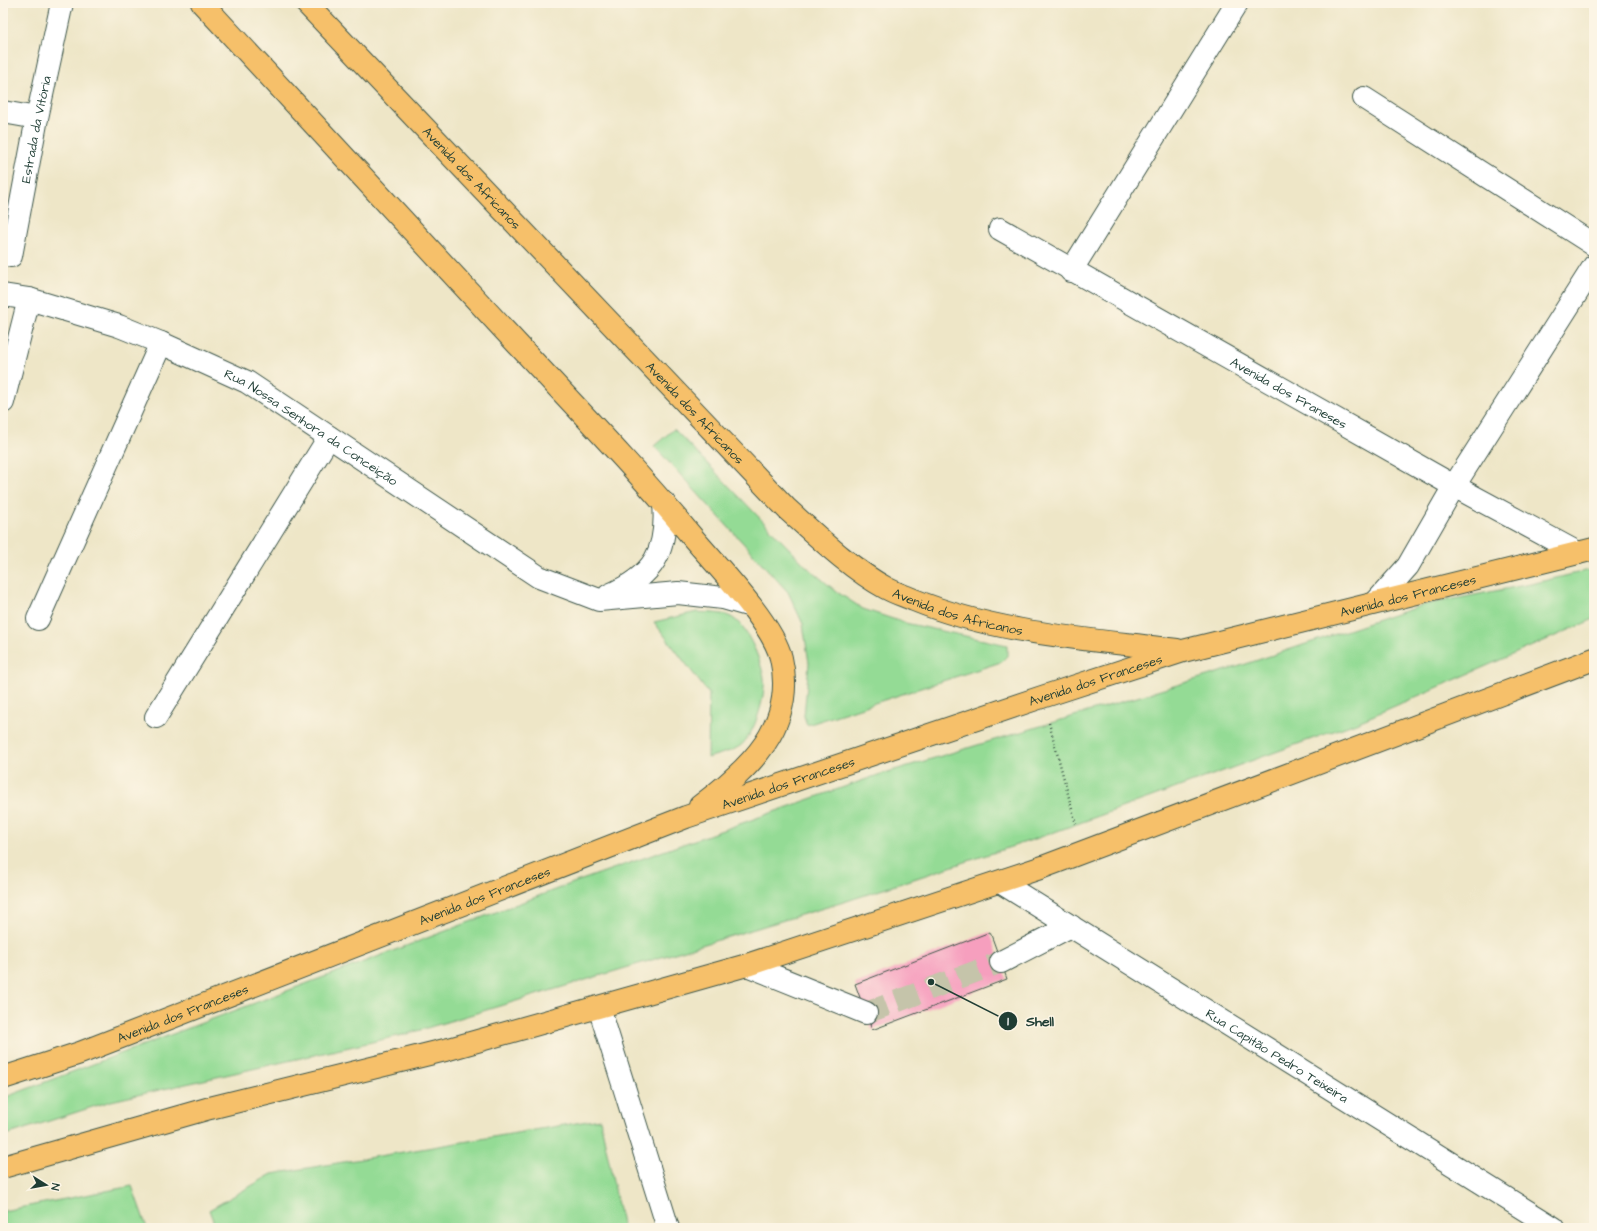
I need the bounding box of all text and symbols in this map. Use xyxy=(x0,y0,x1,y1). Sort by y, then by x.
street label: Estrada da Vitória xyxy=(17,74,56,185)
street label: Avenida dos Africanos xyxy=(418,123,525,234)
street label: Avenida dos Franeses xyxy=(1227,353,1350,434)
street label: Avenida dos Africanos xyxy=(641,358,748,469)
street label: Rua Nossa Senhora da Conceição xyxy=(221,365,402,491)
street label: Avenida dos Franceses xyxy=(1338,571,1478,622)
street label: Avenida dos Africanos xyxy=(890,584,1025,640)
street label: Avenida dos Franceses xyxy=(1026,650,1165,711)
street label: Avenida dos Franceses xyxy=(719,753,858,814)
street label: Avenida dos Franceses xyxy=(417,863,554,930)
street label: Avenida dos Franceses xyxy=(115,980,252,1048)
street label: Rua Capitão Pedro Teixeira xyxy=(1202,1005,1352,1108)
callout: Shell xyxy=(998,1008,1062,1034)
text: Shell xyxy=(1025,1012,1055,1032)
text: 1 xyxy=(1007,1013,1009,1030)
north arrow xyxy=(26,1165,66,1205)
text: N xyxy=(47,1182,63,1192)

